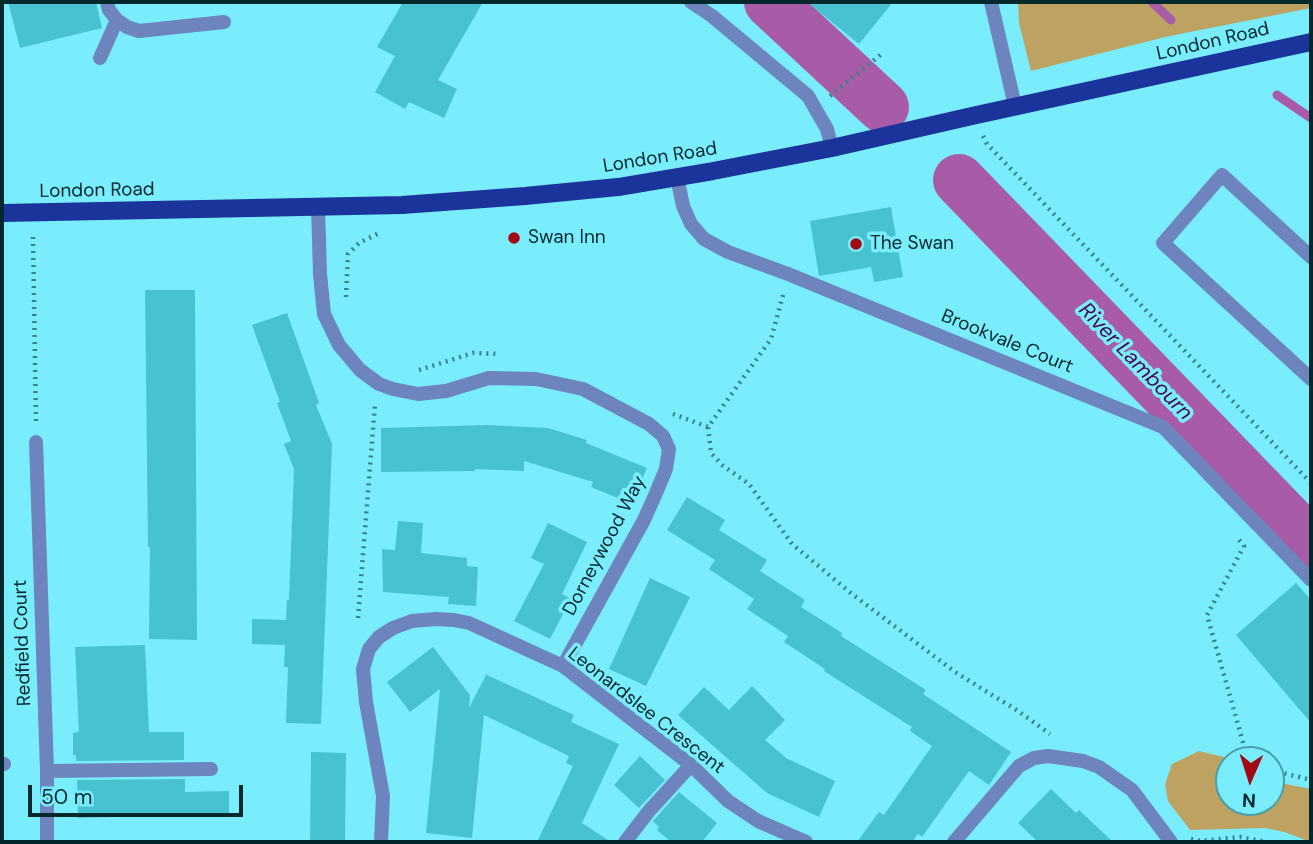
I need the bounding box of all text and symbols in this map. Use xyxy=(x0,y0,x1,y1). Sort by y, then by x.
street label: London Road xyxy=(1154,18,1272,66)
street label: London Road xyxy=(601,138,719,178)
street label: London Road xyxy=(39,179,155,203)
place label: Swan Inn xyxy=(528,227,606,249)
marker: Swan Inn xyxy=(506,230,522,246)
place label: The Swan xyxy=(870,233,954,255)
marker: The Swan xyxy=(848,236,864,252)
water label: River Lambourn xyxy=(1073,298,1197,426)
street label: Brookvale Court xyxy=(938,305,1076,379)
street label: Dorneywood Way xyxy=(559,472,651,620)
street label: Redfield Court xyxy=(9,579,37,707)
street label: Leonardslee Crescent xyxy=(563,643,729,779)
north arrow xyxy=(1215,746,1285,816)
scale bar xyxy=(32,770,247,814)
text: 50 m xyxy=(41,783,92,811)
text: N xyxy=(1241,788,1257,813)

